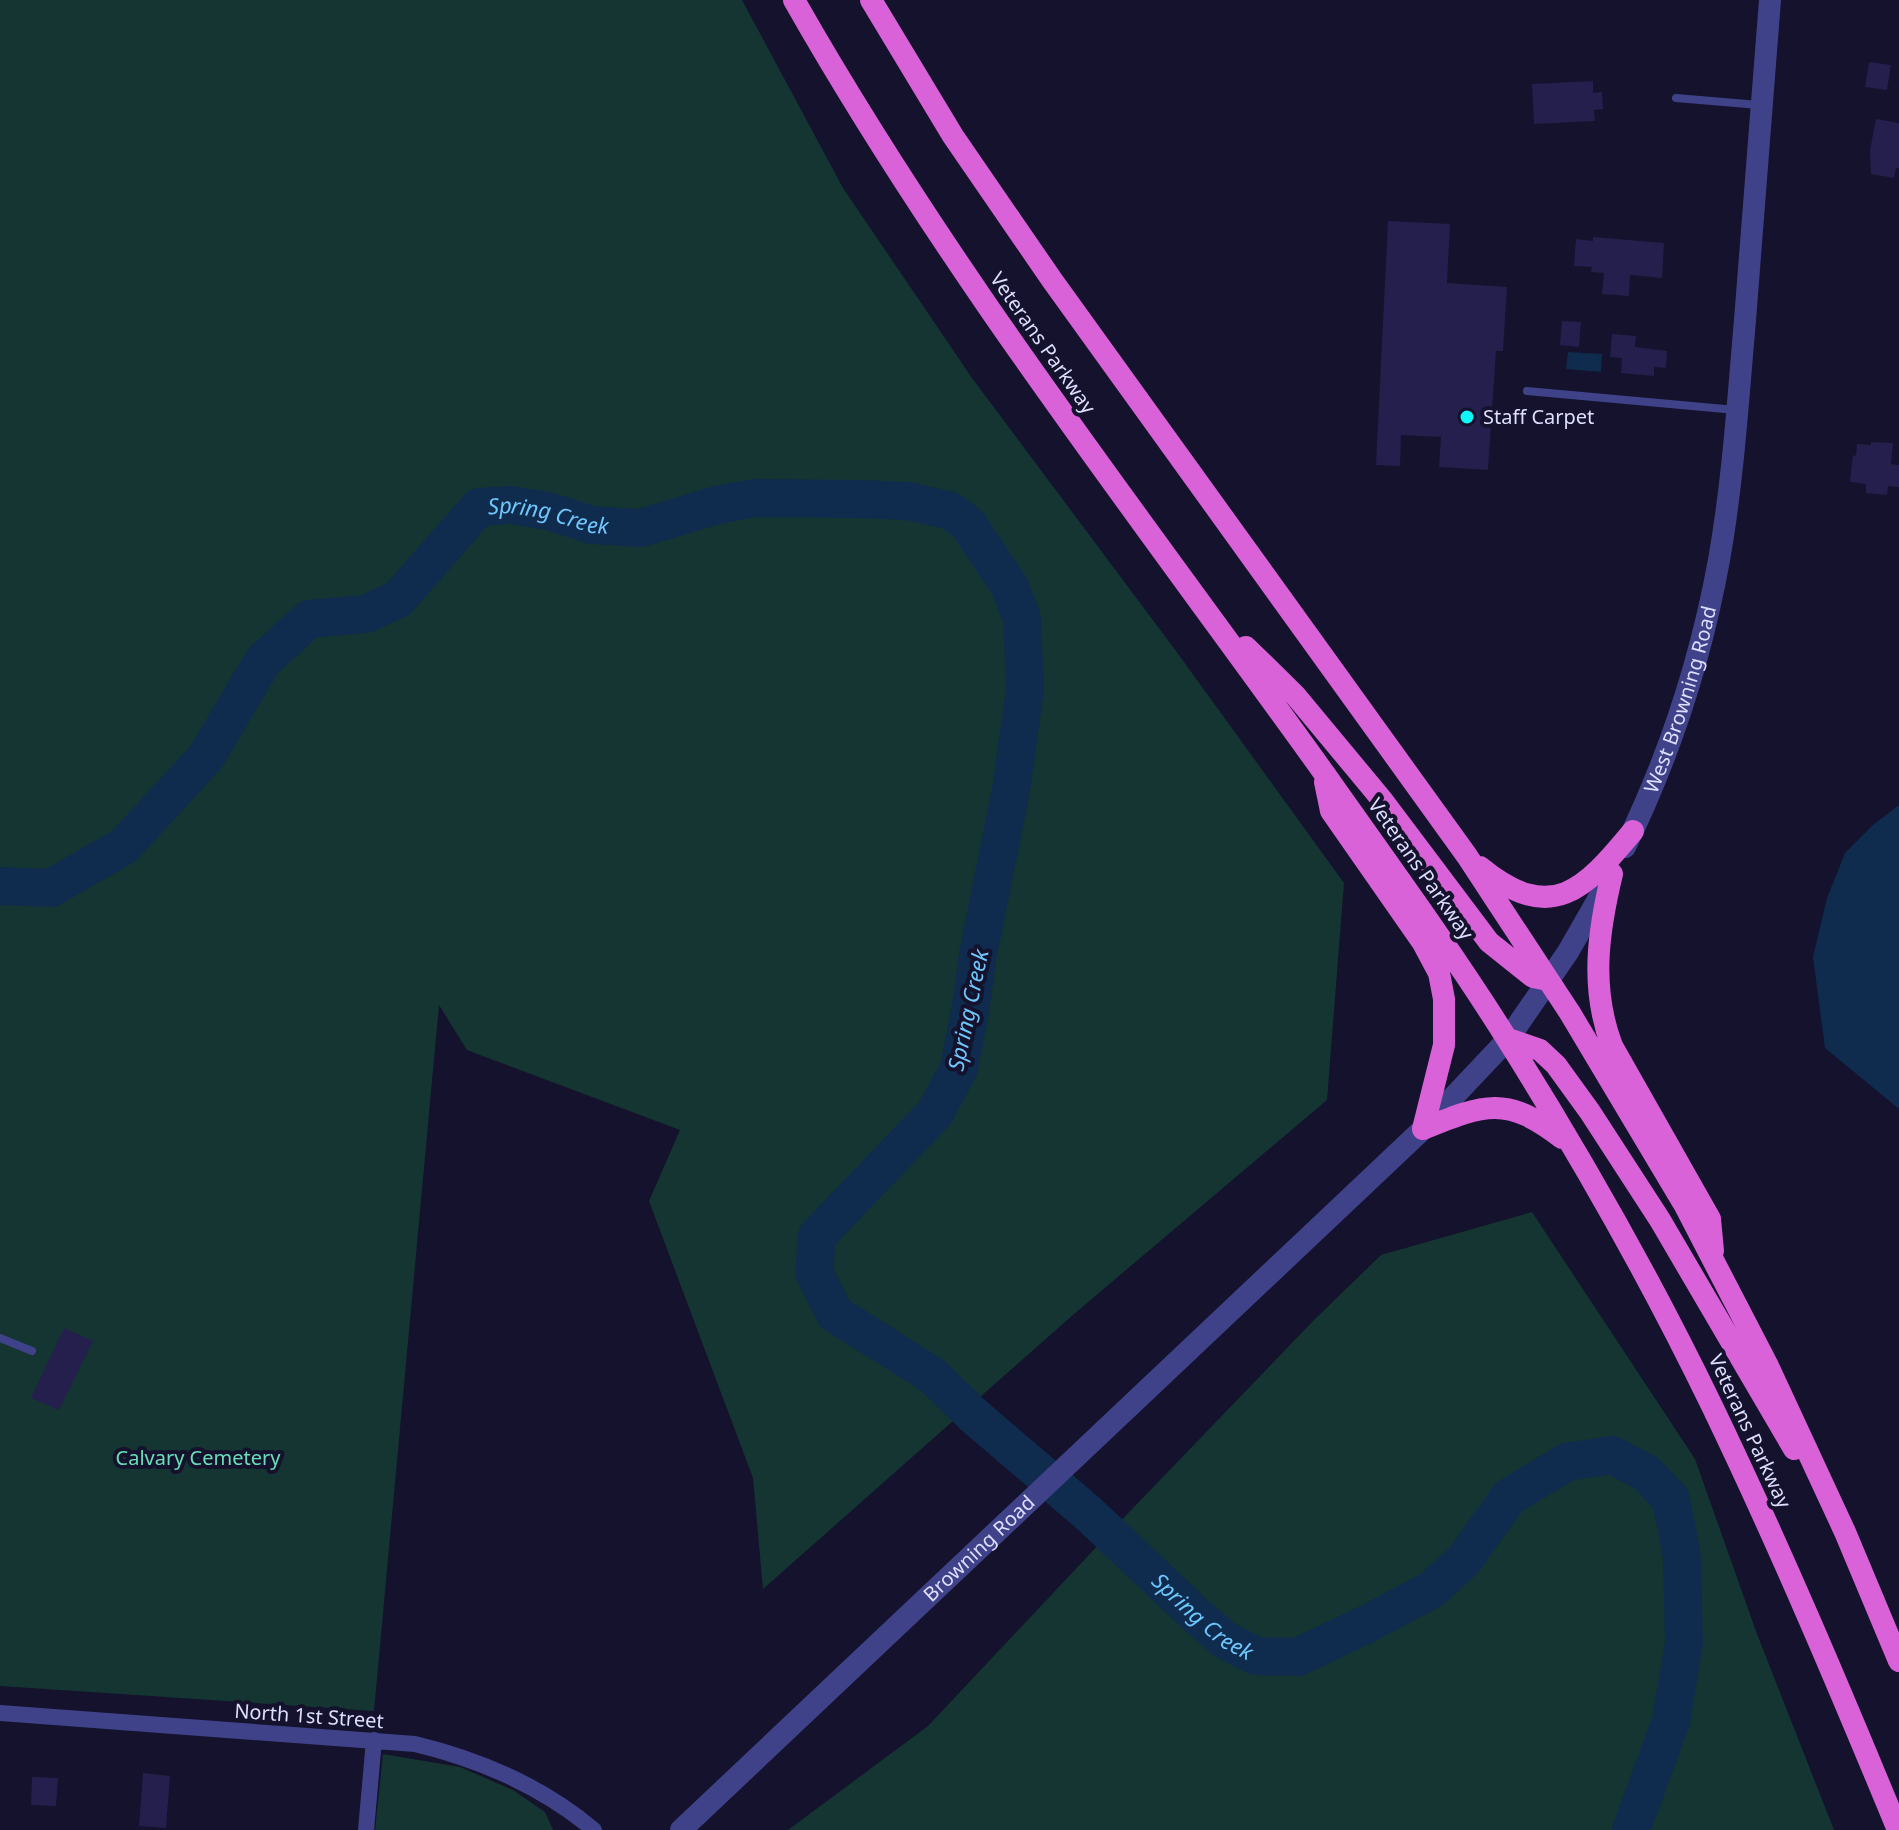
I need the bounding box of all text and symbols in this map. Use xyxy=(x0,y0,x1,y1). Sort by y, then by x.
street label: Veterans Parkway xyxy=(984,267,1103,420)
place label: Staff Carpet xyxy=(1483,403,1594,430)
marker: Staff Carpet xyxy=(1458,408,1476,426)
water label: Spring Creek xyxy=(487,489,611,540)
street label: West Browning Road xyxy=(1637,603,1722,797)
street label: Veterans Parkway xyxy=(1362,793,1481,946)
water label: Spring Creek xyxy=(940,945,995,1073)
street label: Veterans Parkway xyxy=(1703,1349,1798,1513)
park label: Calvary Cemetery xyxy=(116,1444,281,1471)
street label: Browning Road xyxy=(917,1489,1040,1607)
water label: Spring Creek xyxy=(1146,1565,1260,1667)
street label: North 1st Street xyxy=(233,1697,385,1734)

